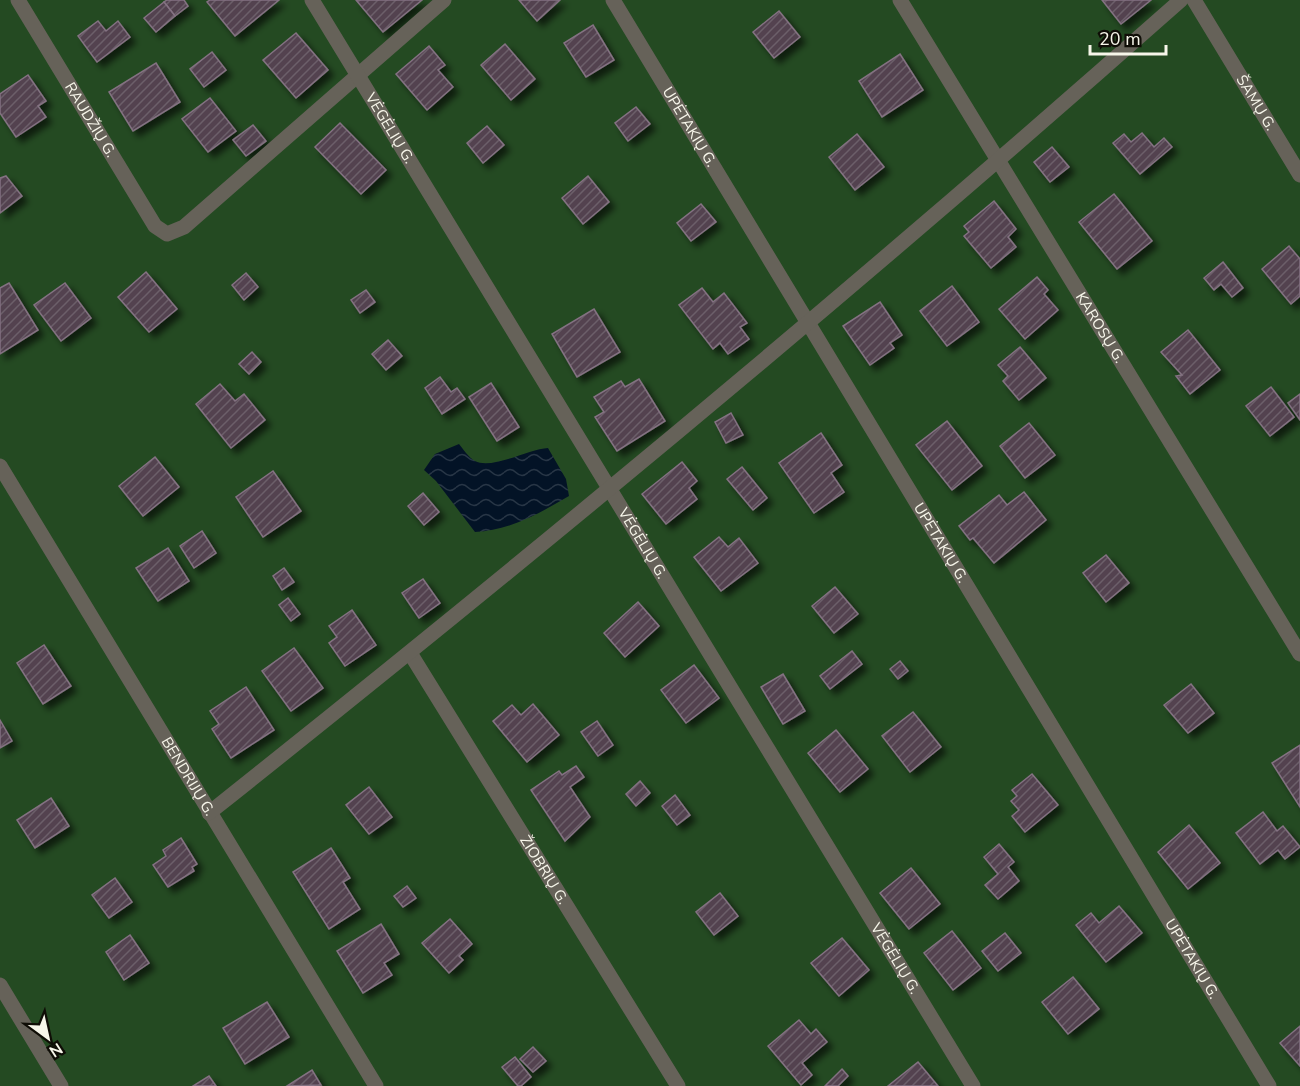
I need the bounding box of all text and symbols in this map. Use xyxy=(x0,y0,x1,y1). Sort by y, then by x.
scale bar xyxy=(1090,18,1166,56)
text: 20 m xyxy=(1099,27,1141,51)
street label: ŠAMŲ G. xyxy=(1232,70,1281,134)
street label: RAUDŽIŲ G. xyxy=(60,78,121,161)
street label: UPĖTAKIŲ G. xyxy=(658,83,721,170)
street label: VĖGĖLIŲ G. xyxy=(360,88,419,167)
street label: KAROSŲ G. xyxy=(1071,288,1130,367)
street label: UPĖTAKIŲ G. xyxy=(909,499,973,586)
street label: VĖGĖLIŲ G. xyxy=(613,503,672,583)
street label: BENDRIJŲ G. xyxy=(157,733,220,820)
street label: ŽIOBRIŲ G. xyxy=(515,832,573,908)
street label: UPĖTAKIŲ G. xyxy=(1160,915,1224,1002)
street label: VĖGĖLIŲ G. xyxy=(866,918,925,998)
north arrow xyxy=(18,1008,78,1068)
text: N xyxy=(45,1037,67,1062)

